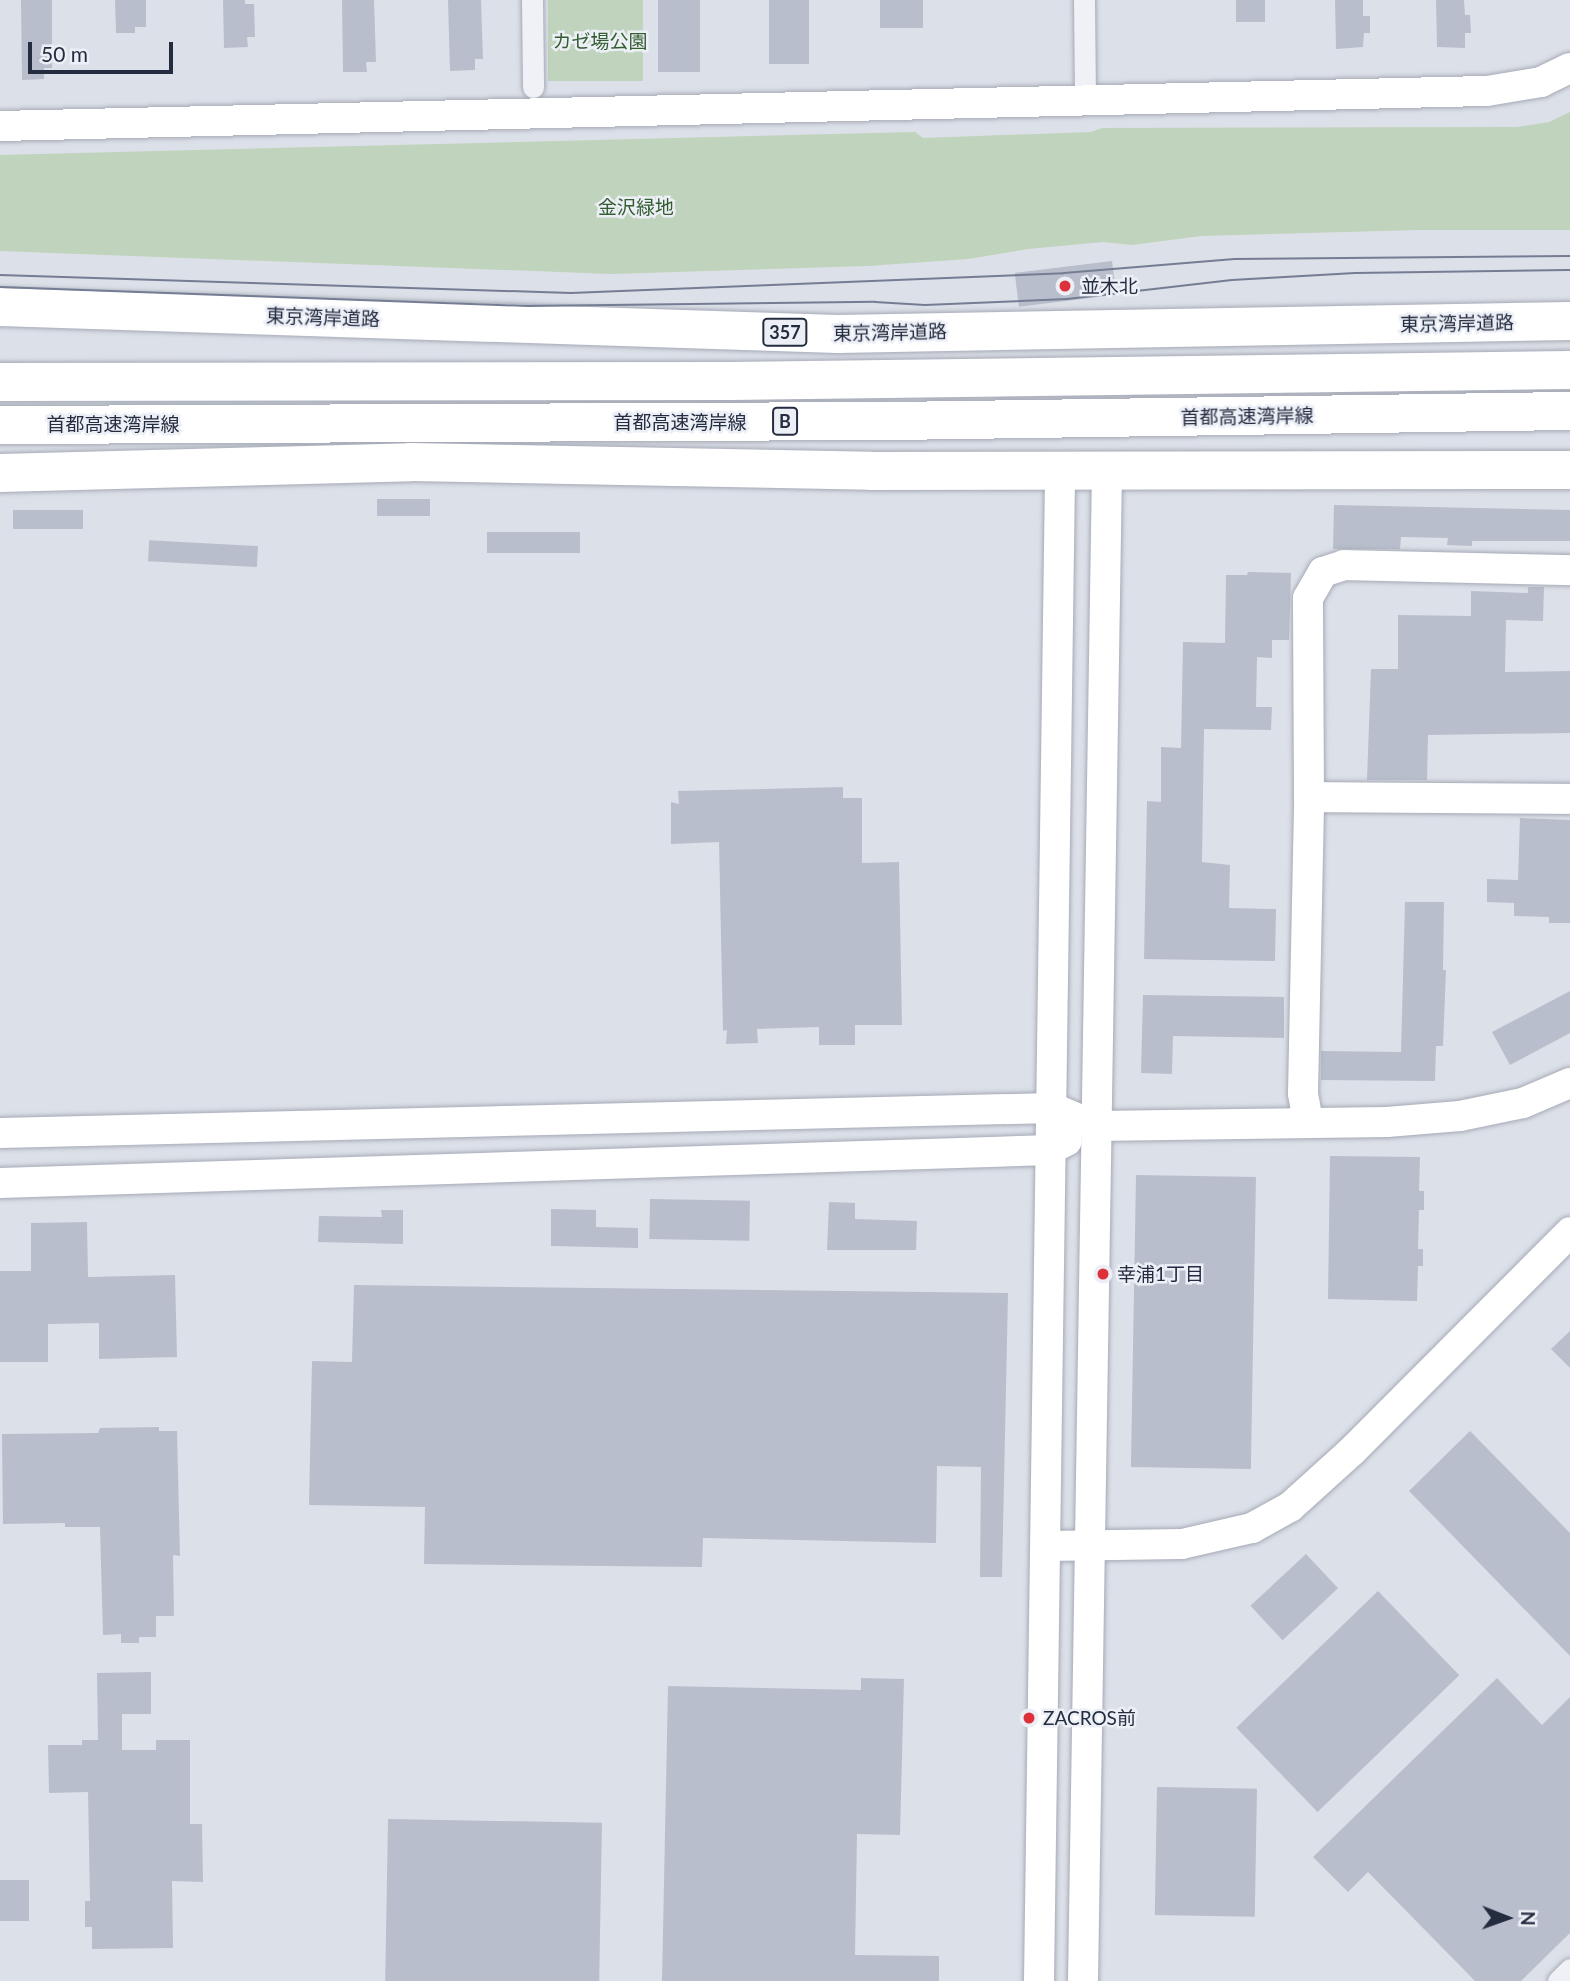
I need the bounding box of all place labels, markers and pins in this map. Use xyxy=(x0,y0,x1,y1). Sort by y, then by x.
place label: 並木北 xyxy=(1081,275,1138,297)
marker: 並木北 xyxy=(1055,276,1075,296)
place label: 幸浦1丁目 xyxy=(1117,1263,1204,1285)
marker: 幸浦1丁目 xyxy=(1095,1266,1111,1282)
place label: ZACROS前 xyxy=(1043,1707,1136,1729)
marker: ZACROS前 xyxy=(1021,1710,1037,1726)

